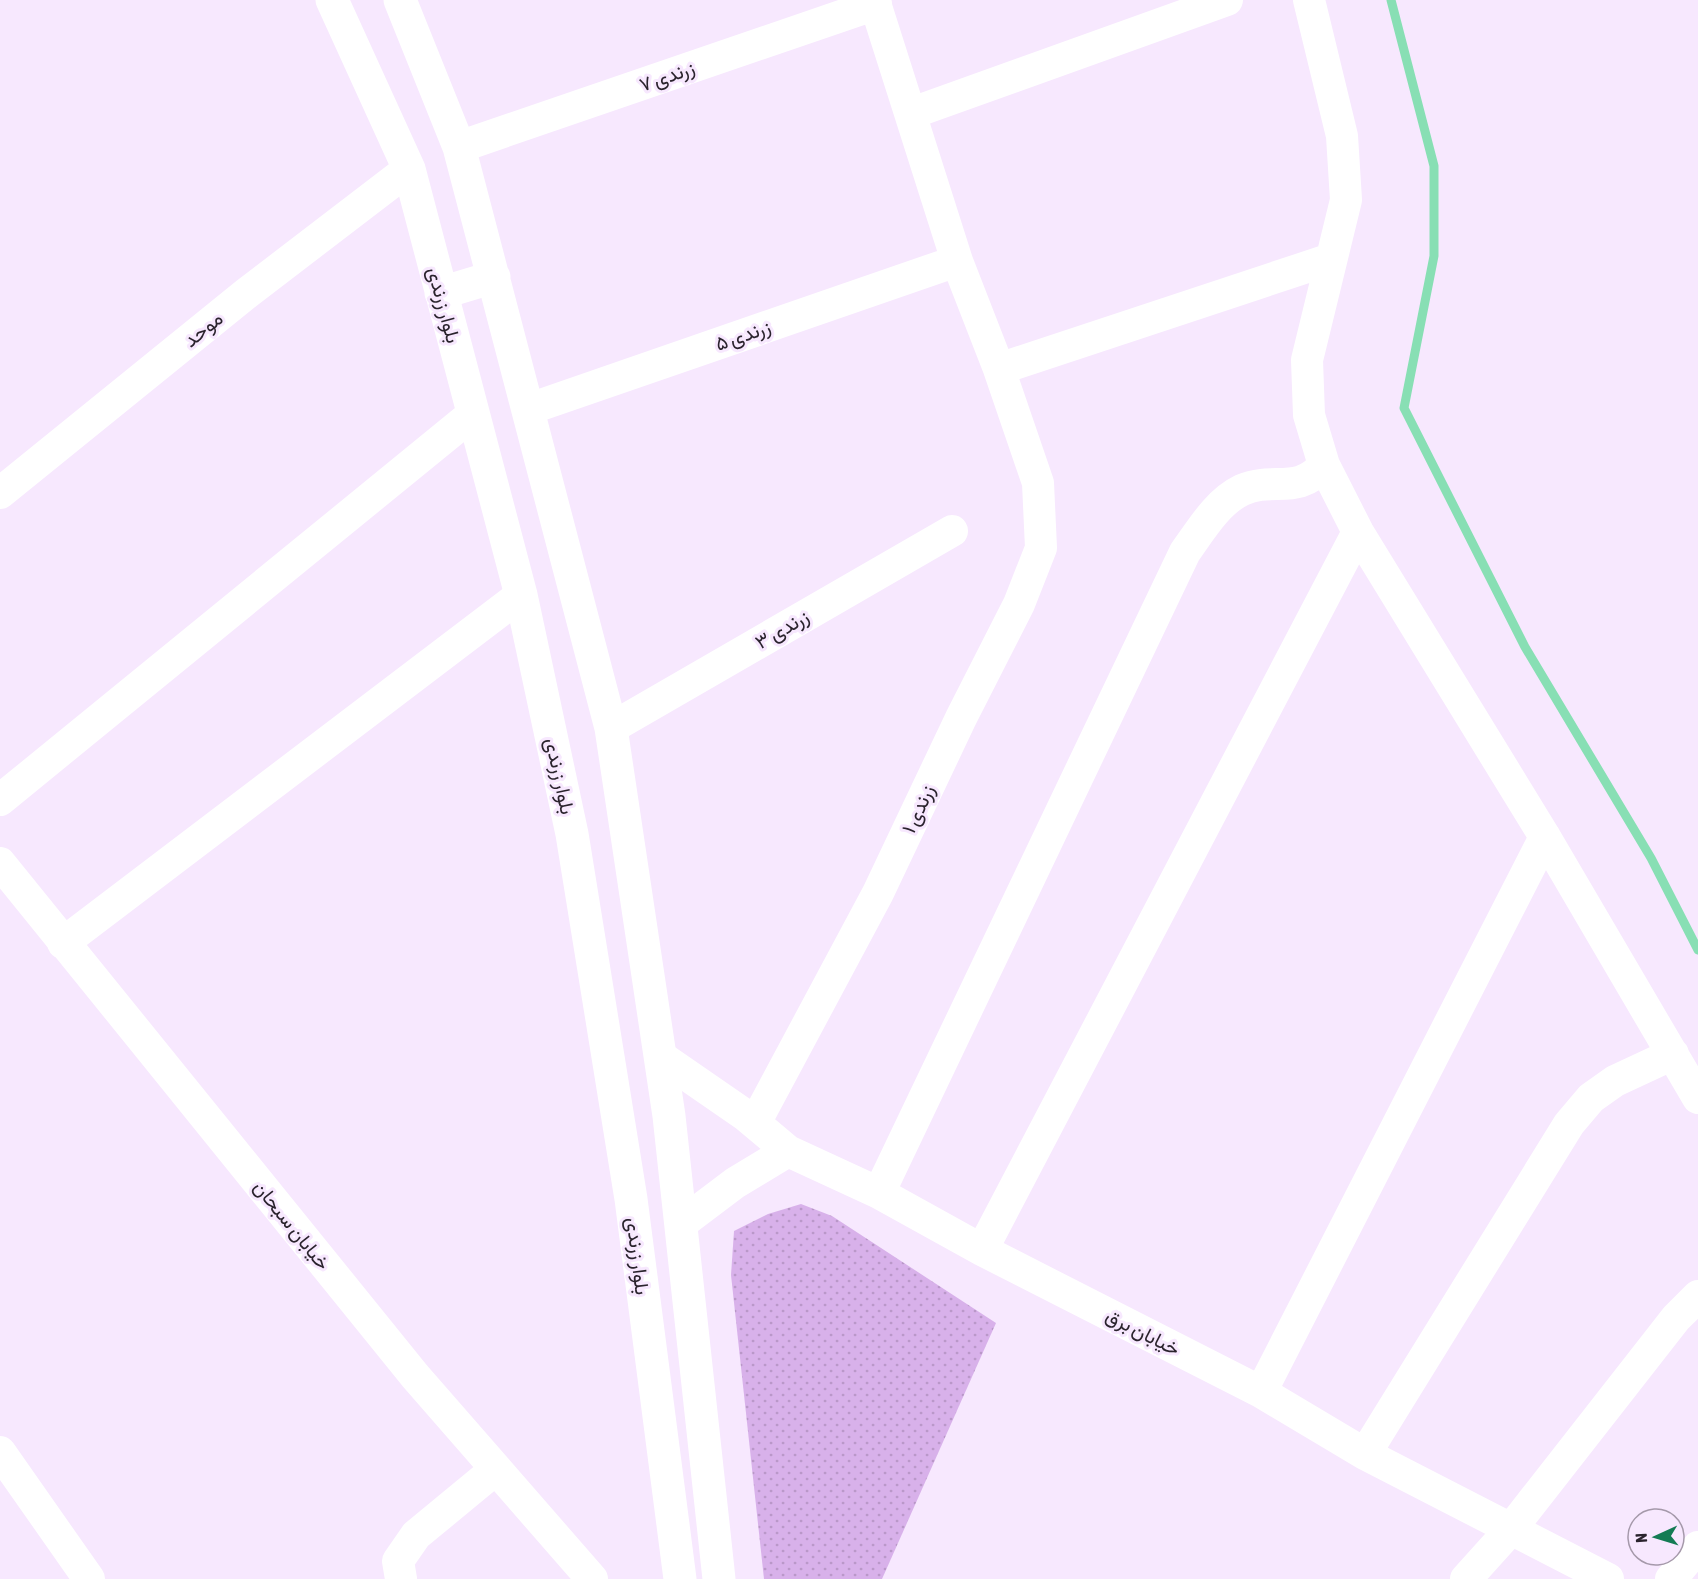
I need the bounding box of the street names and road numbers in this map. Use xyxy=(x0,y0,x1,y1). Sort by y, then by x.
street label: زرندی ۷ xyxy=(636,55,698,98)
street label: بلوار زرندی xyxy=(421,264,466,346)
street label: موحد xyxy=(179,306,228,353)
street label: زرندی ۵ xyxy=(712,314,774,357)
street label: زرندی ۳ xyxy=(751,604,814,655)
street label: بلوار زرندی xyxy=(539,735,580,817)
street label: زرندی ۱ xyxy=(896,781,941,838)
street label: خیابان سبحان xyxy=(249,1175,335,1275)
street label: بلوار زرندی xyxy=(620,1216,655,1296)
street label: خیابان برق xyxy=(1101,1303,1184,1362)

